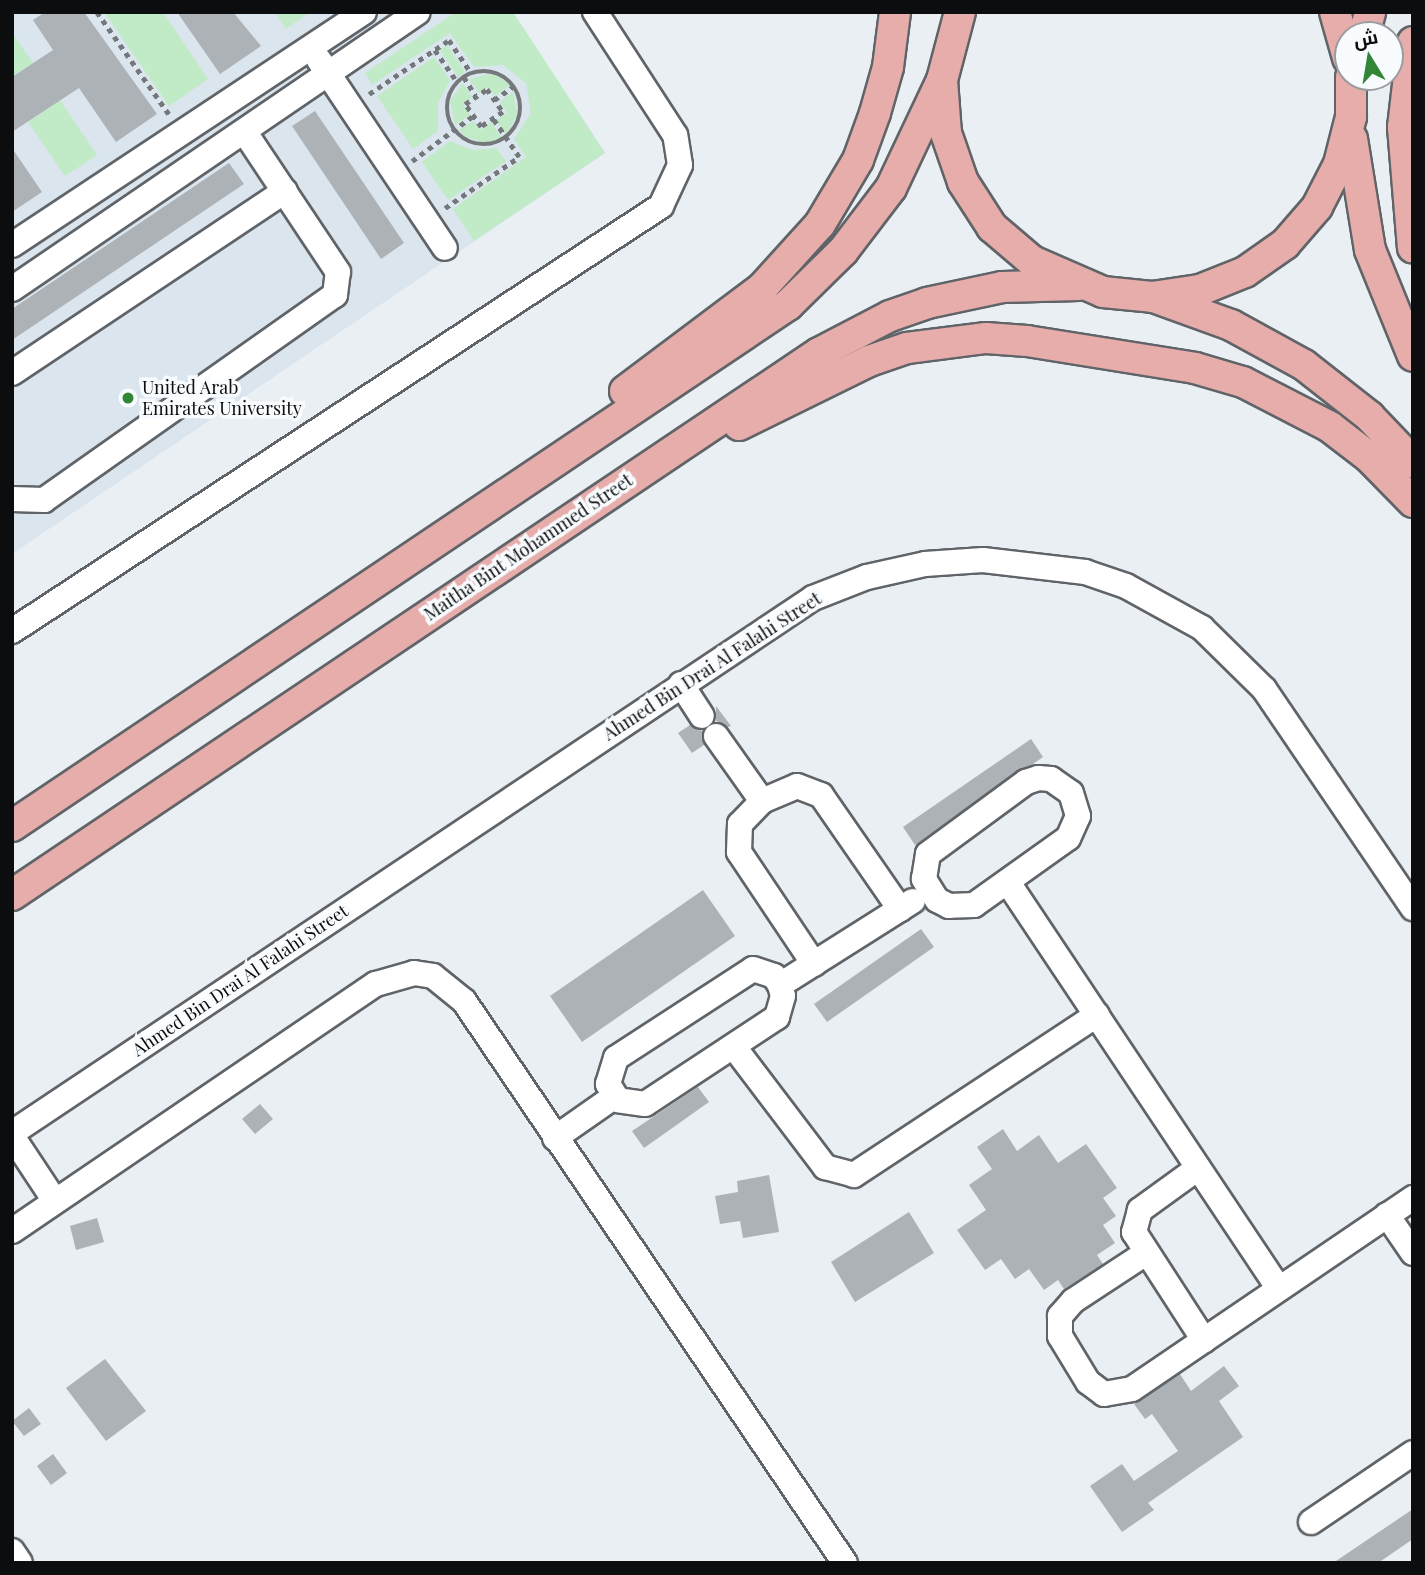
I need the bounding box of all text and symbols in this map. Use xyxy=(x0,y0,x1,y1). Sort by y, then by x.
north arrow xyxy=(1334,21,1404,91)
text: ش xyxy=(1351,22,1380,52)
place label: United Arab Emirates University xyxy=(142,377,302,420)
marker: United Arab Emirates University xyxy=(120,390,136,406)
street label: Maitha Bint Mohammed Street xyxy=(420,469,636,625)
street label: Ahmed Bin Drai Al Falahi Street xyxy=(599,587,825,745)
street label: Ahmed Bin Drai Al Falahi Street xyxy=(128,899,352,1061)

